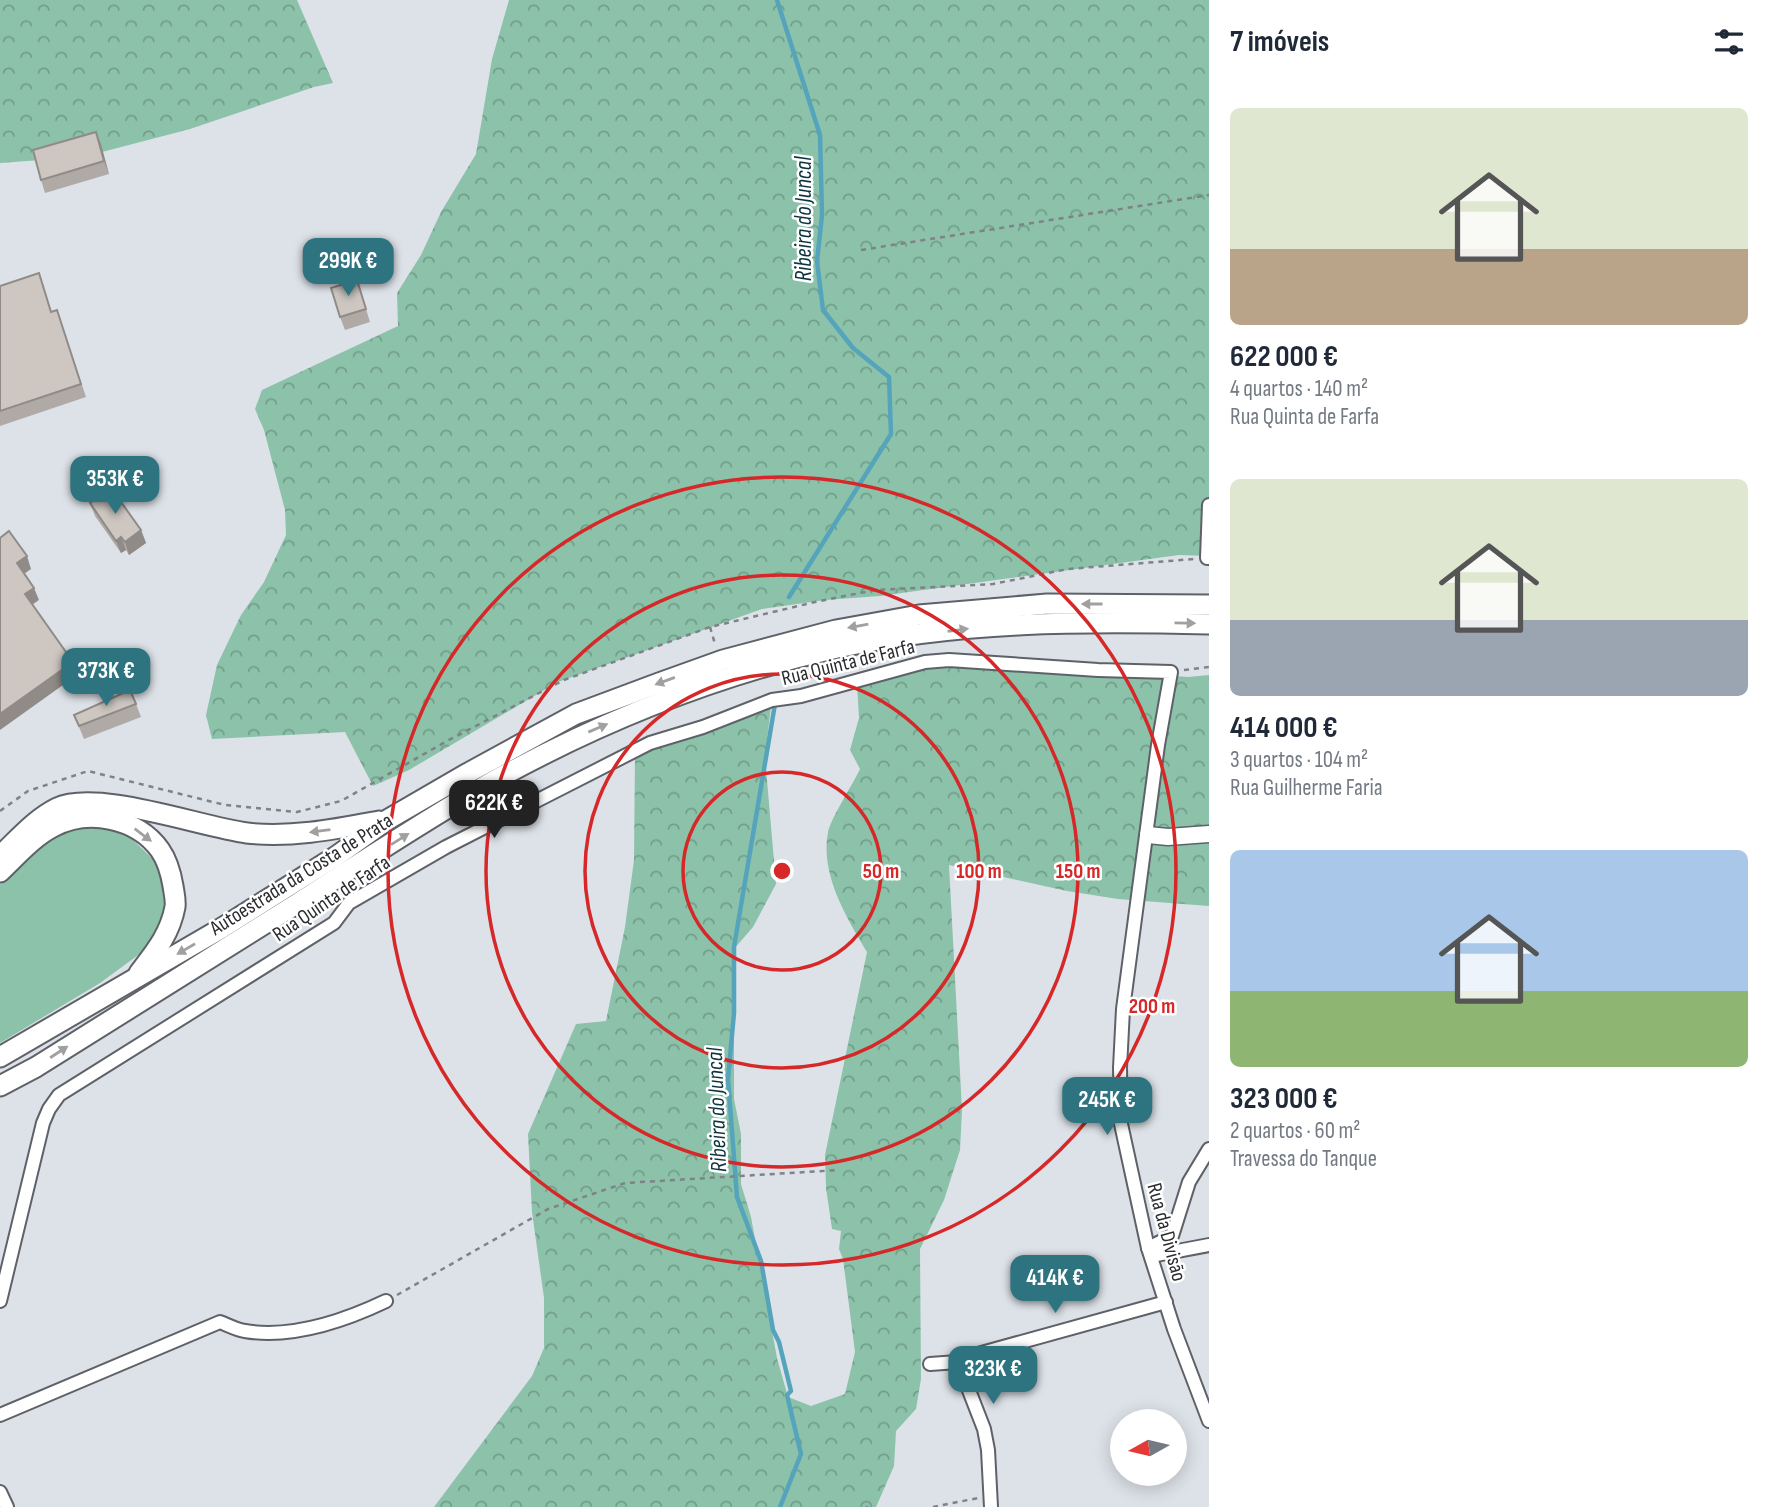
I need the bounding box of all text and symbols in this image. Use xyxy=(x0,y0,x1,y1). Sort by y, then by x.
icon: filters xyxy=(1710,23,1748,61)
text: 7 imóveis xyxy=(1230,24,1329,60)
icon: home xyxy=(1426,154,1552,280)
water label: Ribeira do Juncal xyxy=(790,156,818,281)
pin: 299K € xyxy=(291,238,405,298)
text: 299K € xyxy=(319,247,377,275)
text: 622 000 € xyxy=(1230,339,1338,375)
text: 4 quartos · 140 m² xyxy=(1230,375,1368,403)
text: Rua Quinta de Farfa xyxy=(1230,403,1379,431)
pin: 353K € xyxy=(58,456,172,516)
text: 353K € xyxy=(86,465,144,493)
icon: home xyxy=(1426,525,1552,651)
one-way arrow xyxy=(1081,598,1103,610)
one-way arrow xyxy=(1174,617,1196,629)
one-way arrow xyxy=(847,621,869,632)
one-way arrow xyxy=(947,624,969,635)
street label: Rua Quinta de Farfa xyxy=(779,634,917,691)
pin: 373K € xyxy=(49,648,163,708)
text: 373K € xyxy=(77,657,135,685)
one-way arrow xyxy=(654,676,675,687)
text: 414 000 € xyxy=(1230,710,1337,746)
one-way arrow xyxy=(588,722,609,733)
text: 3 quartos · 104 m² xyxy=(1230,746,1368,774)
text: Rua Guilherme Faria xyxy=(1230,774,1383,802)
pin: 622K € xyxy=(437,780,551,840)
text: 622K € xyxy=(465,789,523,817)
street label: Autoestrada da Costa de Prata xyxy=(204,808,397,941)
one-way arrow xyxy=(309,825,331,836)
one-way arrow xyxy=(134,828,152,842)
one-way arrow xyxy=(390,832,410,845)
street label: Rua Quinta de Farfa xyxy=(268,850,395,947)
centre of rings xyxy=(770,859,794,883)
text: 50 m xyxy=(863,859,899,884)
text: 100 m xyxy=(956,859,1002,884)
text: 150 m xyxy=(1056,859,1100,884)
icon: home xyxy=(1426,896,1552,1022)
one-way arrow xyxy=(176,943,195,956)
text: 200 m xyxy=(1129,994,1175,1019)
one-way arrow xyxy=(49,1046,69,1059)
water label: Ribeira do Juncal xyxy=(701,1046,733,1173)
pin: 245K € xyxy=(1050,1078,1164,1137)
text: 323 000 € xyxy=(1230,1081,1338,1117)
text: 245K € xyxy=(1078,1086,1136,1114)
text: 2 quartos · 60 m² xyxy=(1230,1117,1360,1145)
text: Travessa do Tanque xyxy=(1230,1145,1377,1173)
street label: Rua da Divisão xyxy=(1141,1180,1192,1284)
pin: 414K € xyxy=(998,1256,1112,1315)
text: 414K € xyxy=(1026,1264,1084,1292)
pin: 323K € xyxy=(936,1346,1050,1406)
text: 323K € xyxy=(964,1355,1022,1383)
north arrow xyxy=(1110,1409,1186,1486)
map controls xyxy=(1110,1409,1187,1486)

